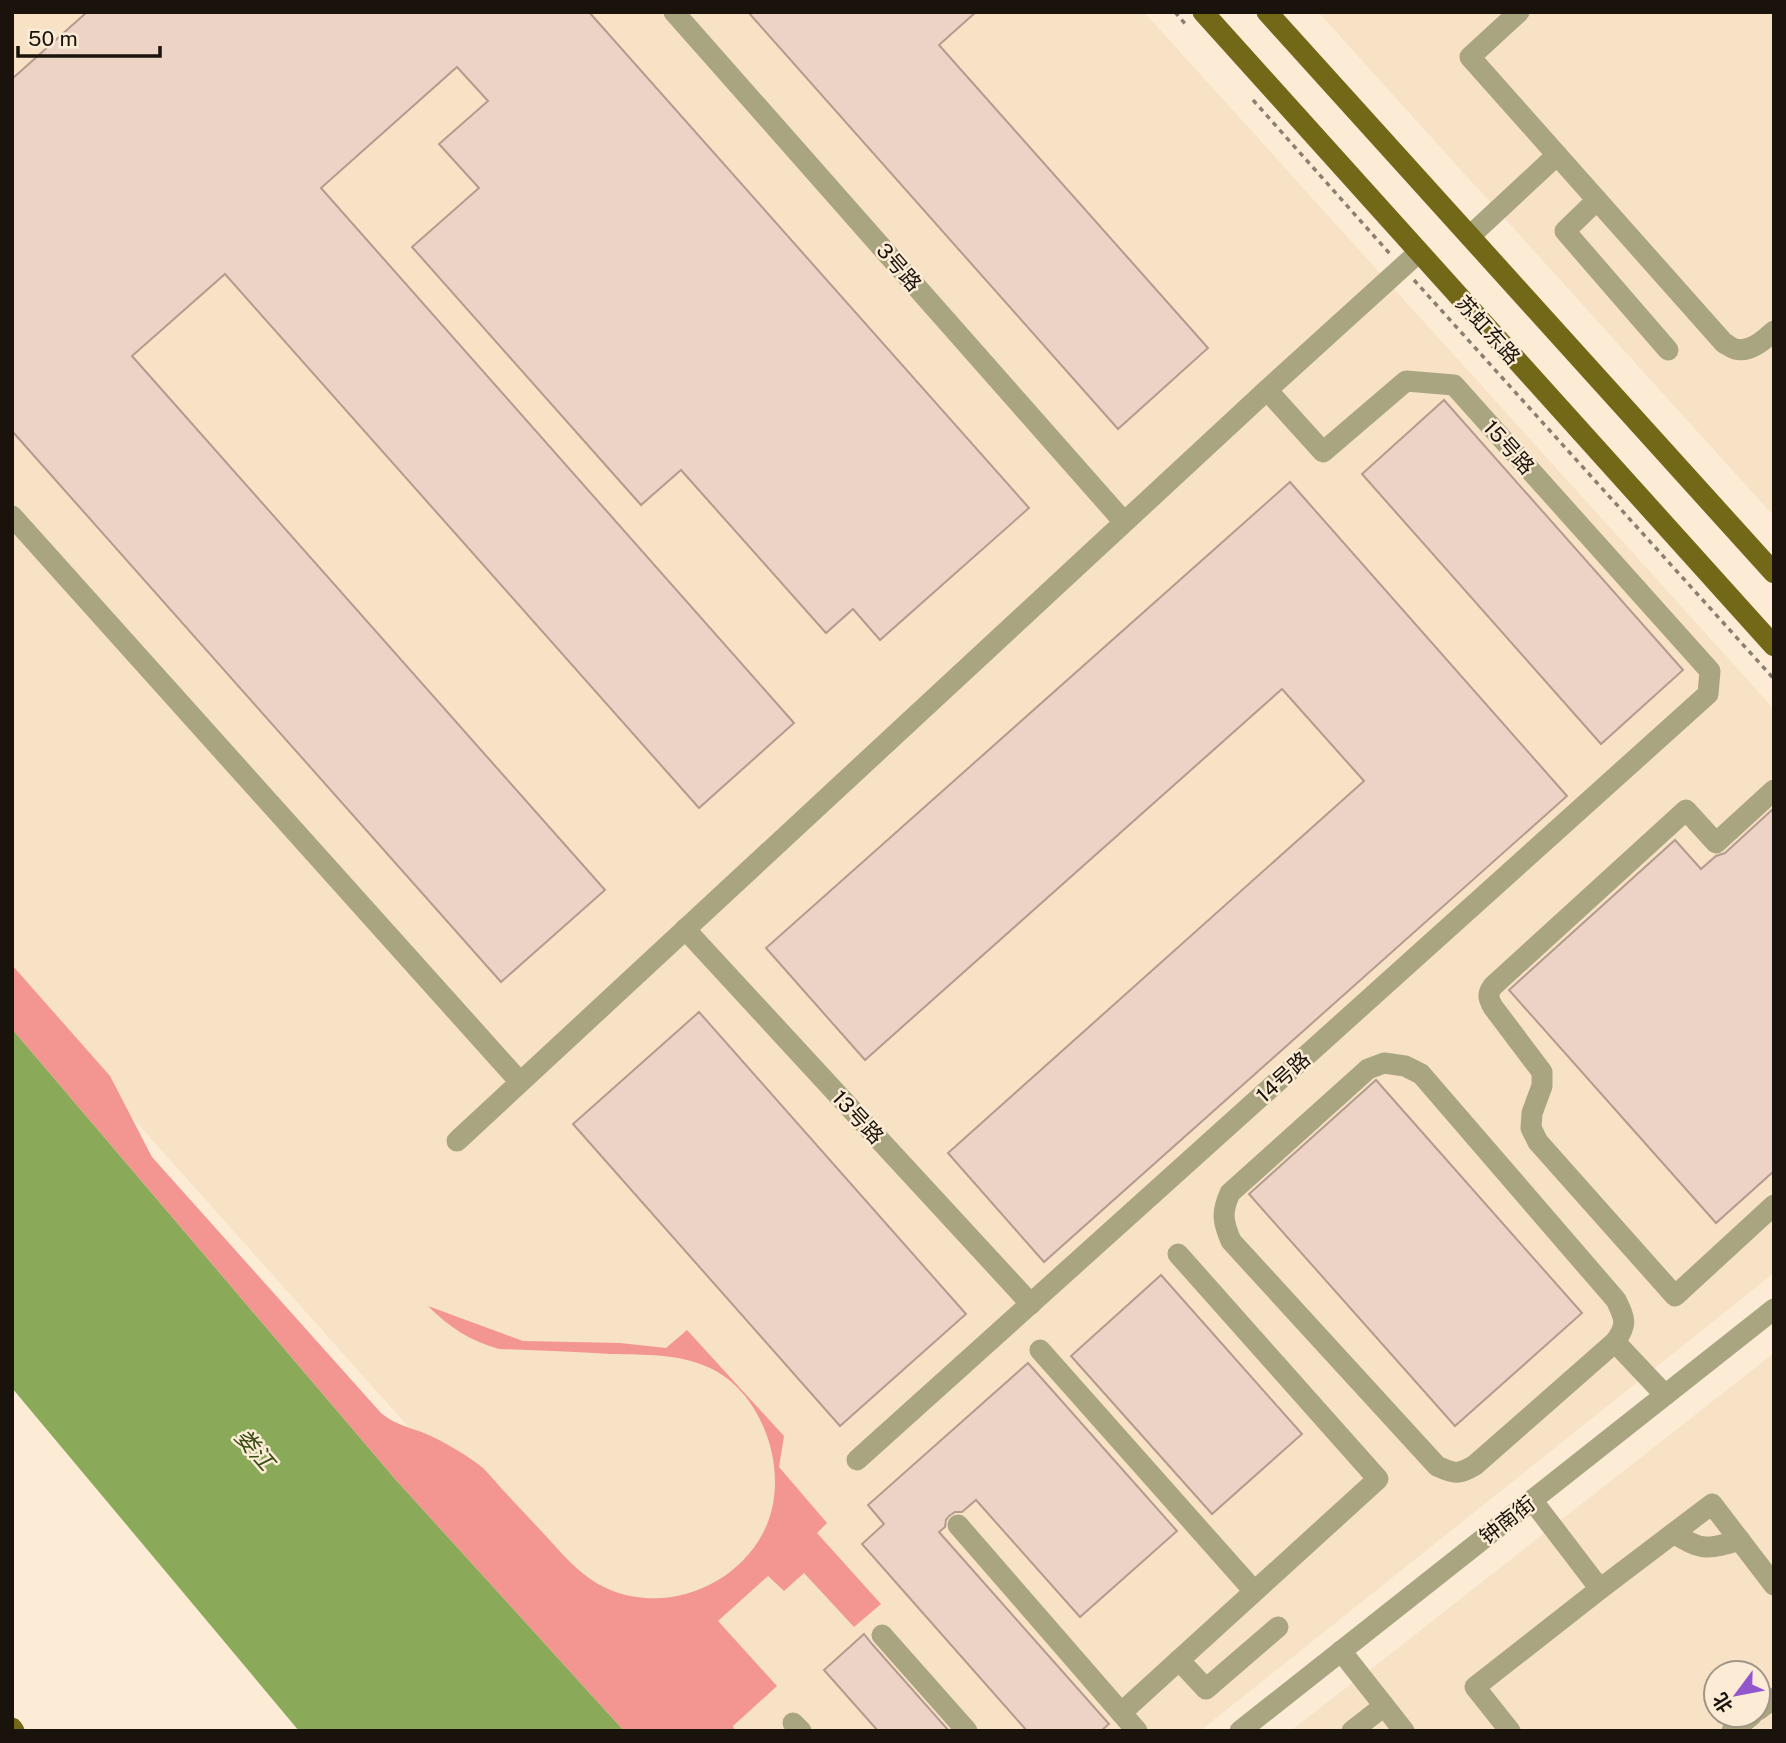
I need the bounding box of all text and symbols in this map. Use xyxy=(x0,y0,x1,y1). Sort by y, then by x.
scale bar xyxy=(18,14,159,58)
text: 50 m xyxy=(28,26,78,51)
street label: 3号路 xyxy=(871,238,927,296)
street label: 苏虹东路 xyxy=(1451,290,1525,370)
street label: 15号路 xyxy=(1478,415,1540,479)
street label: 14号路 xyxy=(1251,1046,1315,1108)
street label: 13号路 xyxy=(827,1085,889,1149)
water label: 娄江 xyxy=(230,1423,282,1477)
street label: 钟南街 xyxy=(1474,1491,1540,1549)
north arrow xyxy=(1702,1659,1772,1729)
text: 北 xyxy=(1708,1689,1737,1717)

